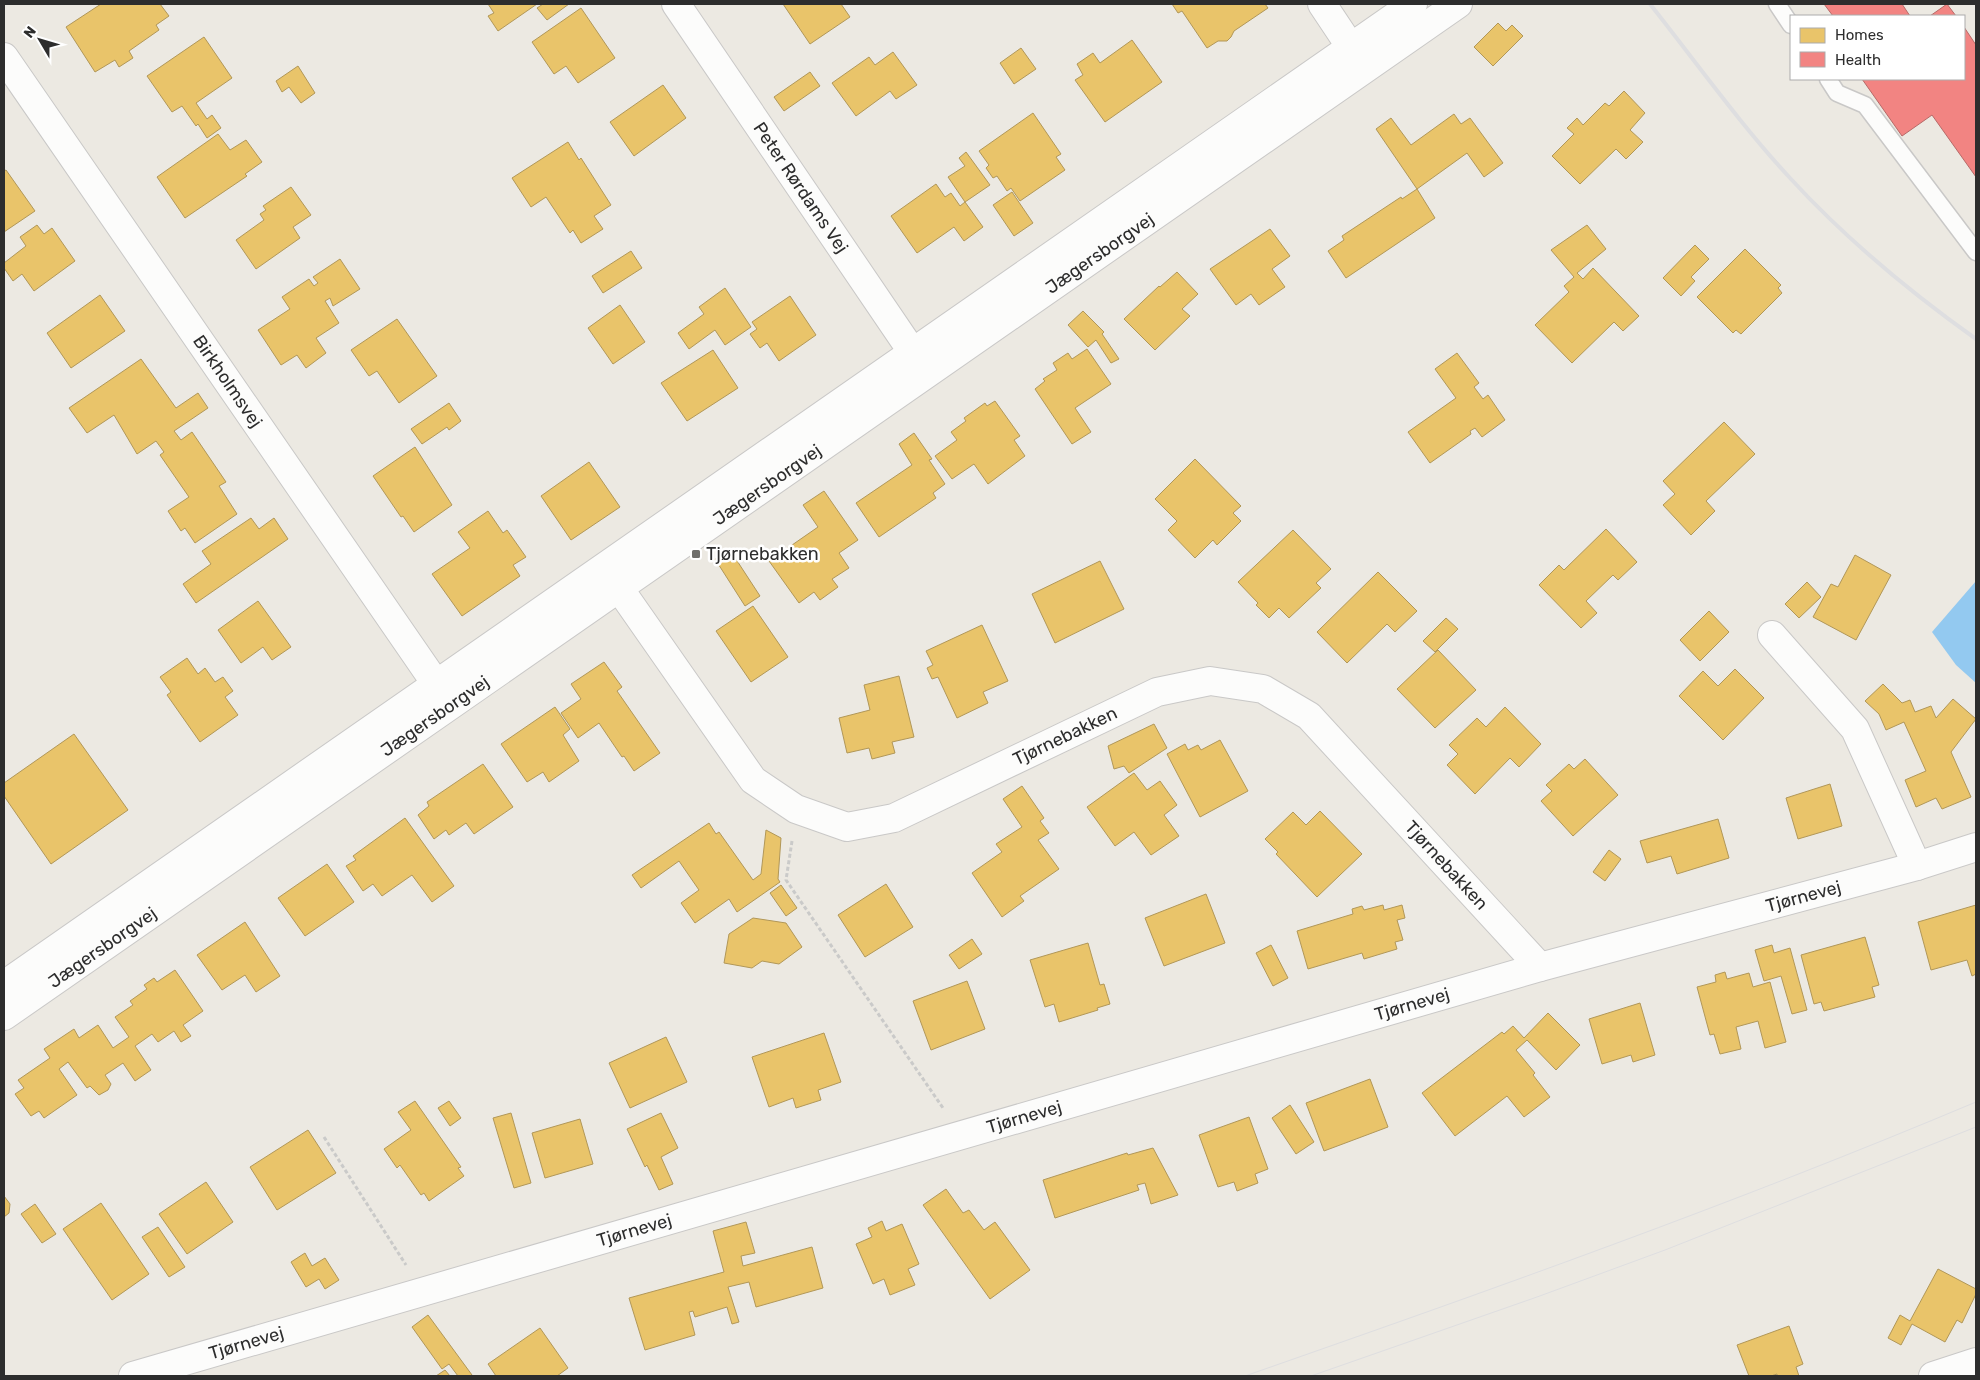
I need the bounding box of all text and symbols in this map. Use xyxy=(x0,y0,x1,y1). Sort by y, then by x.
north arrow xyxy=(15,15,65,65)
legend xyxy=(1790,15,1965,80)
text: N xyxy=(20,23,40,42)
text: Homes xyxy=(1835,26,1884,44)
text: Health xyxy=(1835,51,1881,69)
street label: Peter Rørdams Vej xyxy=(749,118,853,257)
street label: Jægersborgvej xyxy=(1041,208,1158,299)
street label: Birkholmsvej xyxy=(188,331,267,432)
street label: Jægersborgvej xyxy=(709,439,826,530)
place label: Tjørnebakken xyxy=(706,543,819,565)
marker: Tjørnebakken xyxy=(690,548,702,560)
street label: Jægersborgvej xyxy=(376,671,493,761)
street label: Tjørnebakken xyxy=(1009,702,1121,770)
street label: Tjørnebakken xyxy=(1400,816,1493,914)
street label: Tjørnevej xyxy=(1763,876,1844,917)
street label: Jægersborgvej xyxy=(44,902,161,993)
street label: Tjørnevej xyxy=(1372,983,1452,1026)
street label: Tjørnevej xyxy=(984,1096,1064,1138)
street label: Tjørnevej xyxy=(594,1209,674,1252)
street label: Tjørnevej xyxy=(206,1322,286,1364)

